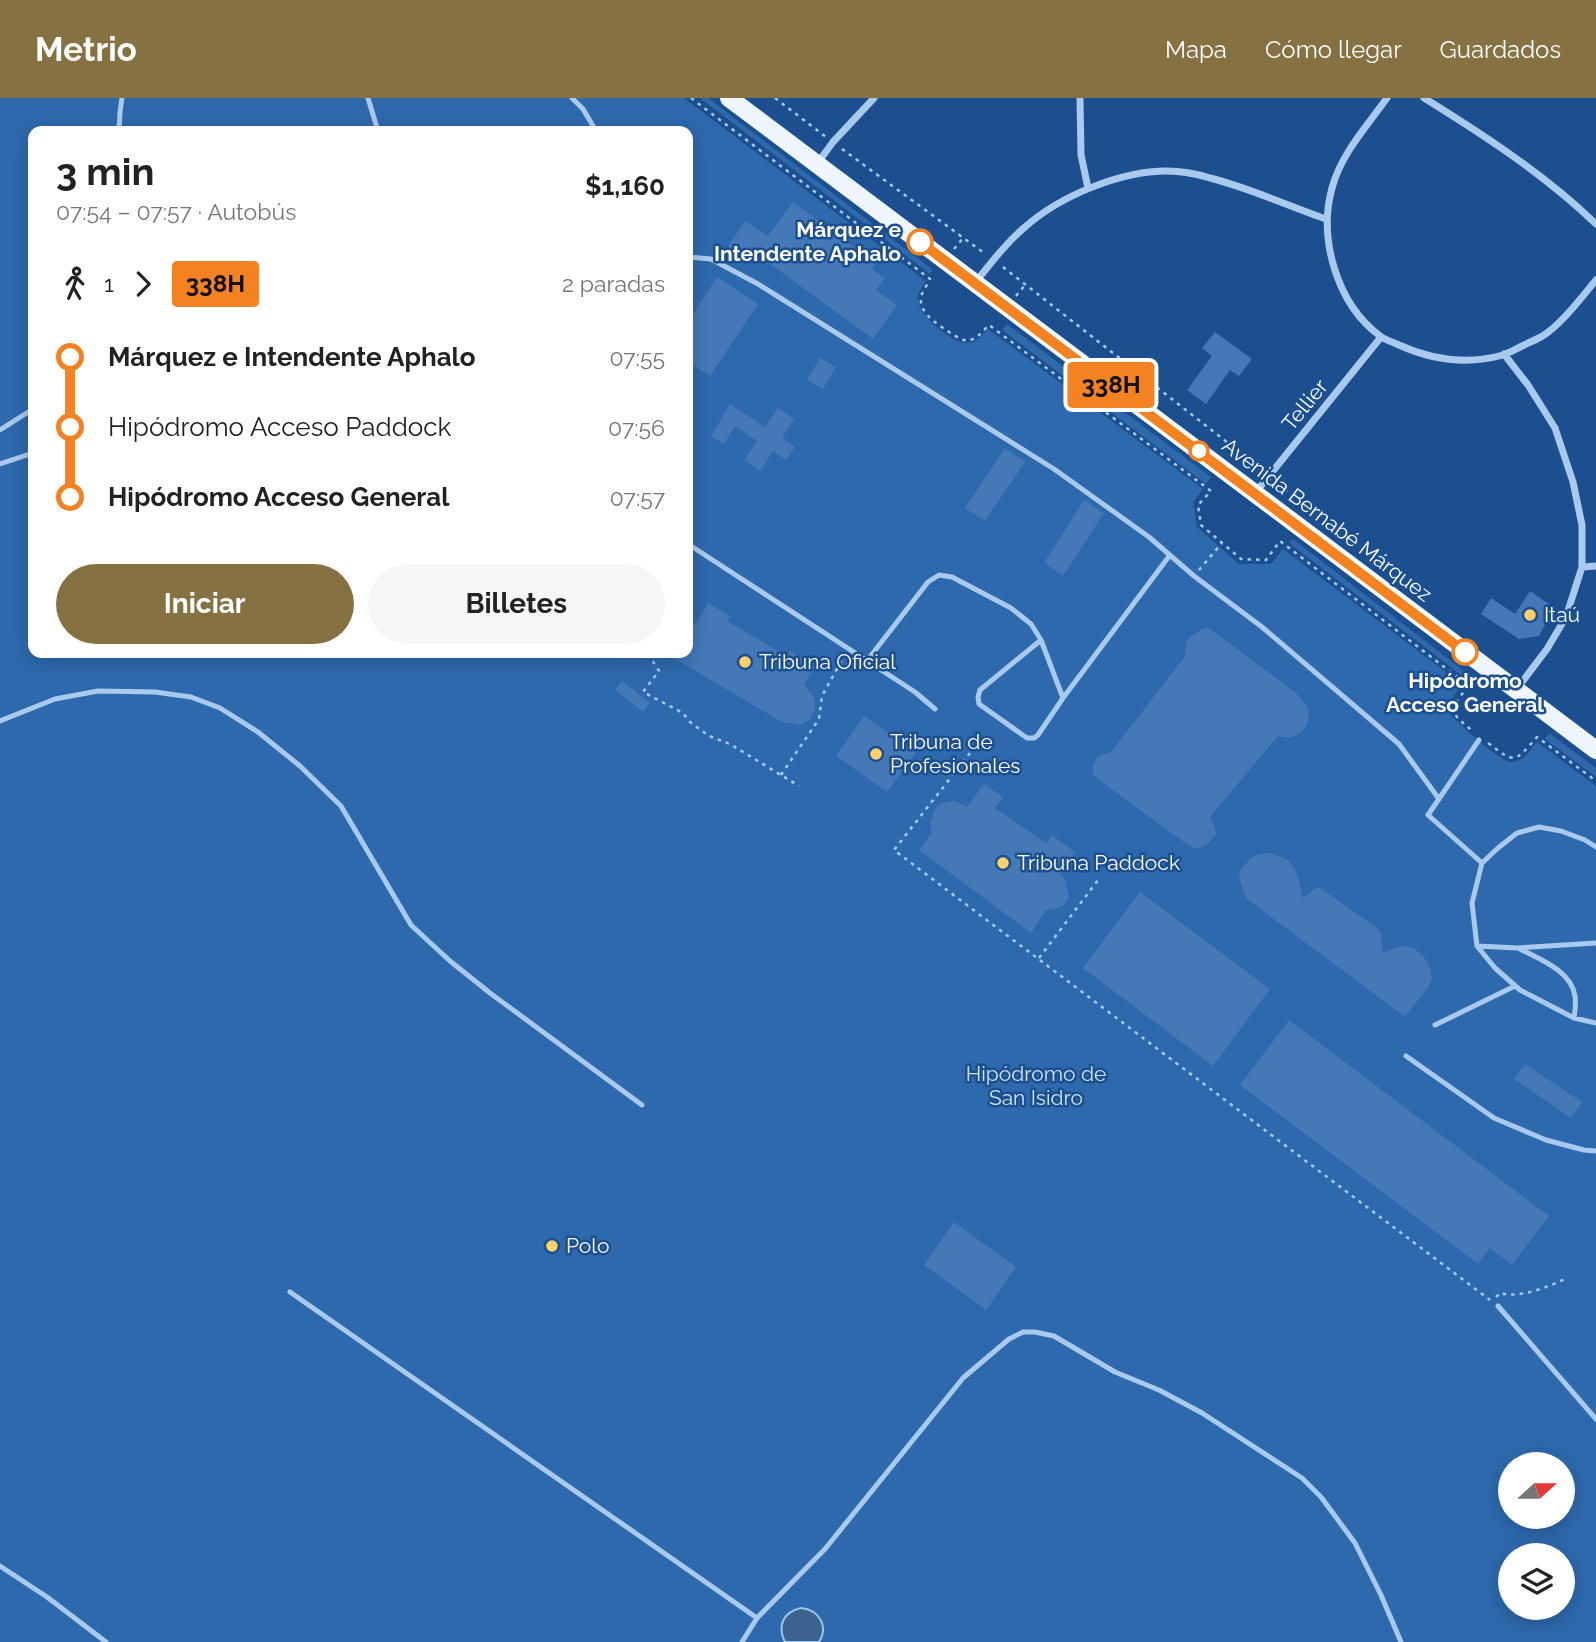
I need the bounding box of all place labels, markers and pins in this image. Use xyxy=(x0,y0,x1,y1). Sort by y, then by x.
place label: Márquez e Intendente Aphalo xyxy=(714,217,901,266)
marker: Márquez e Intendente Aphalo xyxy=(907,229,933,255)
unlabelled marker xyxy=(1189,441,1209,461)
place label: Itaú xyxy=(1544,602,1580,627)
marker: Itaú xyxy=(1522,607,1538,623)
marker: Hipódromo Acceso General xyxy=(1452,639,1478,665)
place label: Tribuna Oficial xyxy=(759,649,896,674)
marker: Tribuna Oficial xyxy=(737,654,753,670)
place label: Hipódromo Acceso General xyxy=(1386,668,1544,717)
place label: Tribuna de Profesionales xyxy=(890,729,1020,778)
marker: Tribuna de Profesionales xyxy=(868,746,884,762)
place label: Tribuna Paddock xyxy=(1017,850,1180,875)
marker: Tribuna Paddock xyxy=(995,855,1011,871)
place label: Polo xyxy=(566,1233,610,1258)
marker: Polo xyxy=(544,1238,560,1254)

